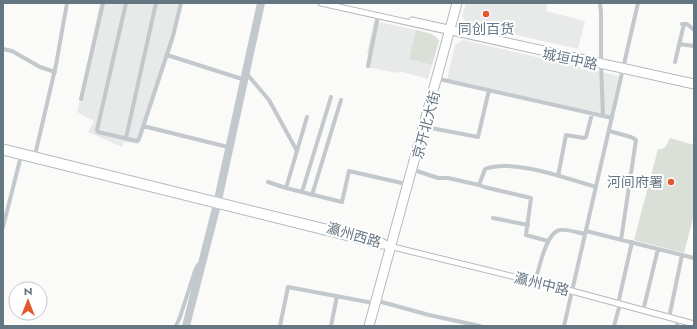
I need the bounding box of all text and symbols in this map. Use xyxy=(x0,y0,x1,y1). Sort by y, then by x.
marker: 同创百货 xyxy=(481,9,491,19)
place label: 同创百货 xyxy=(458,19,514,39)
street label: 城垣中路 xyxy=(541,43,599,75)
street label: 京开北大街 xyxy=(407,89,445,161)
place label: 河间府署 xyxy=(607,172,663,192)
marker: 河间府署 xyxy=(666,177,676,187)
street label: 瀛州西路 xyxy=(324,218,384,252)
street label: 瀛州中路 xyxy=(512,268,572,300)
north arrow xyxy=(8,281,48,321)
text: N xyxy=(24,283,32,299)

